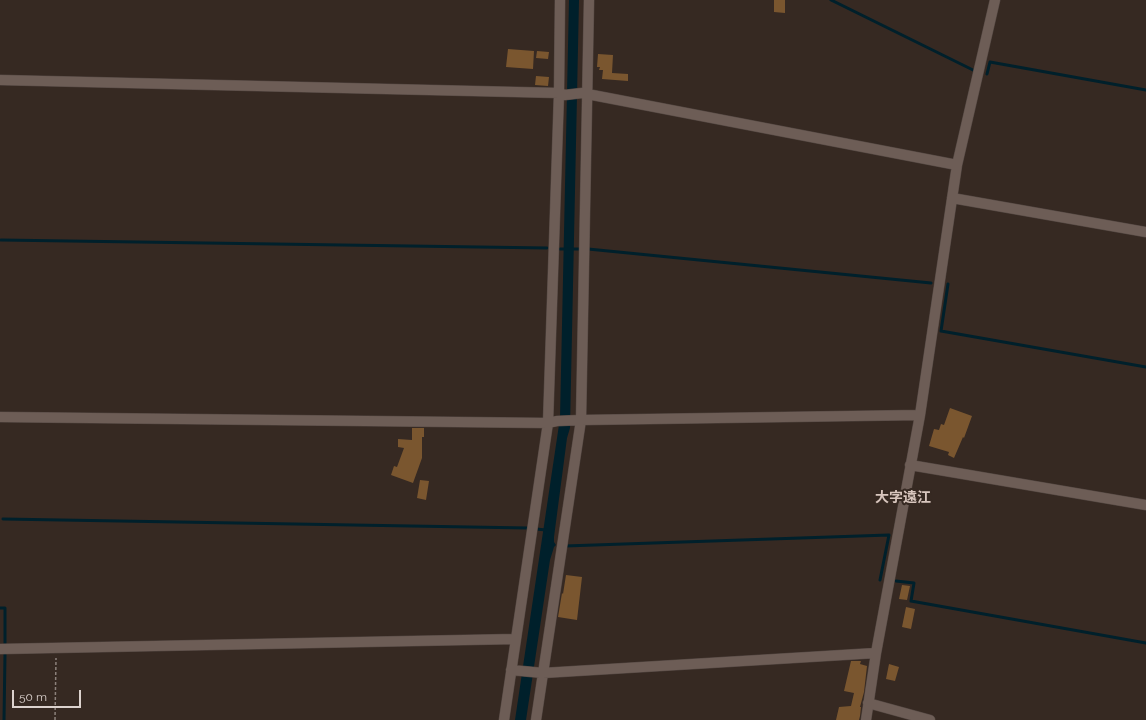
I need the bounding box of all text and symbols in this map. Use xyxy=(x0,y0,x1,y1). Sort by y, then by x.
district label: 大字遠江 xyxy=(875,490,931,506)
scale bar xyxy=(14,682,83,708)
text: 50 m xyxy=(19,690,47,704)

